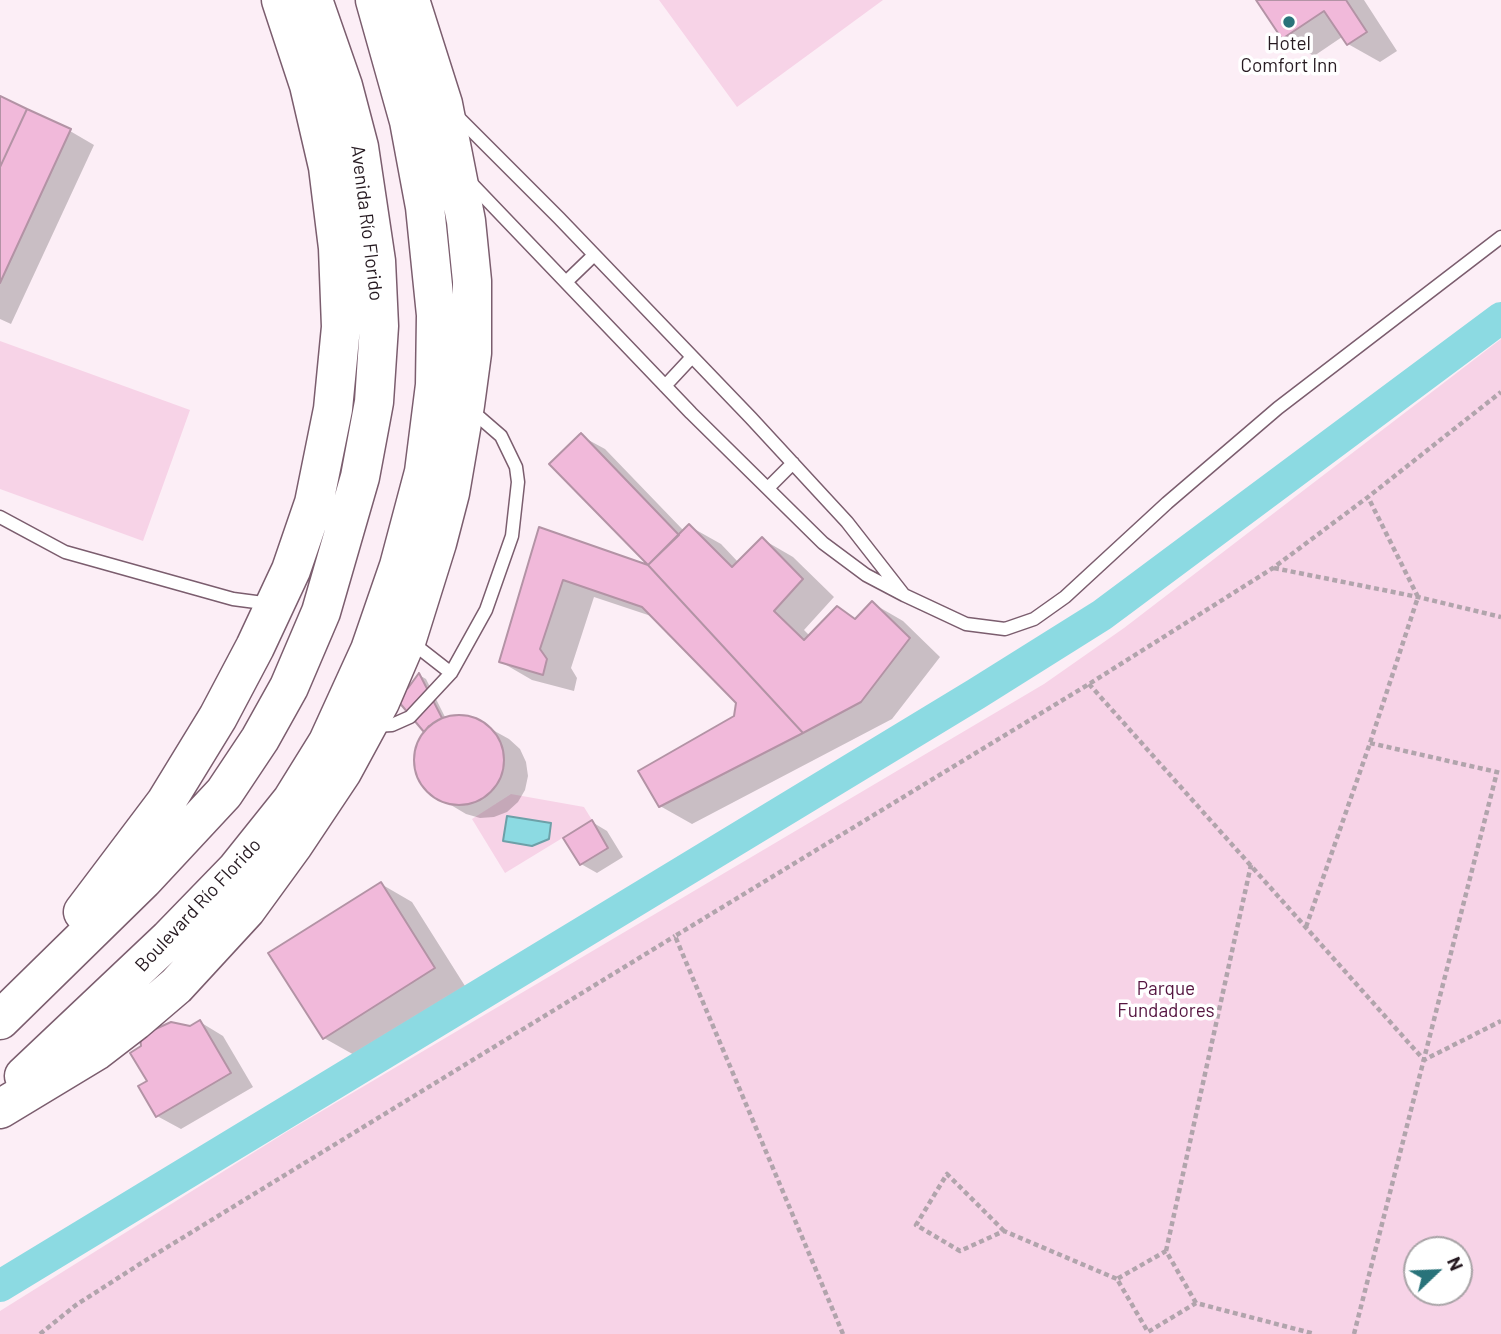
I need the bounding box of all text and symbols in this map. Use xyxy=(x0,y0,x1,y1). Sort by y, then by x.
marker: Hotel Comfort Inn xyxy=(1281,14,1297,30)
place label: Hotel Comfort Inn xyxy=(1240,33,1338,77)
street label: Avenida Río Florido xyxy=(346,144,388,302)
street label: Boulevard Río Florido xyxy=(130,834,266,976)
park label: Parque Fundadores xyxy=(1117,978,1215,1022)
north arrow xyxy=(1403,1236,1473,1306)
text: N xyxy=(1443,1253,1469,1274)

